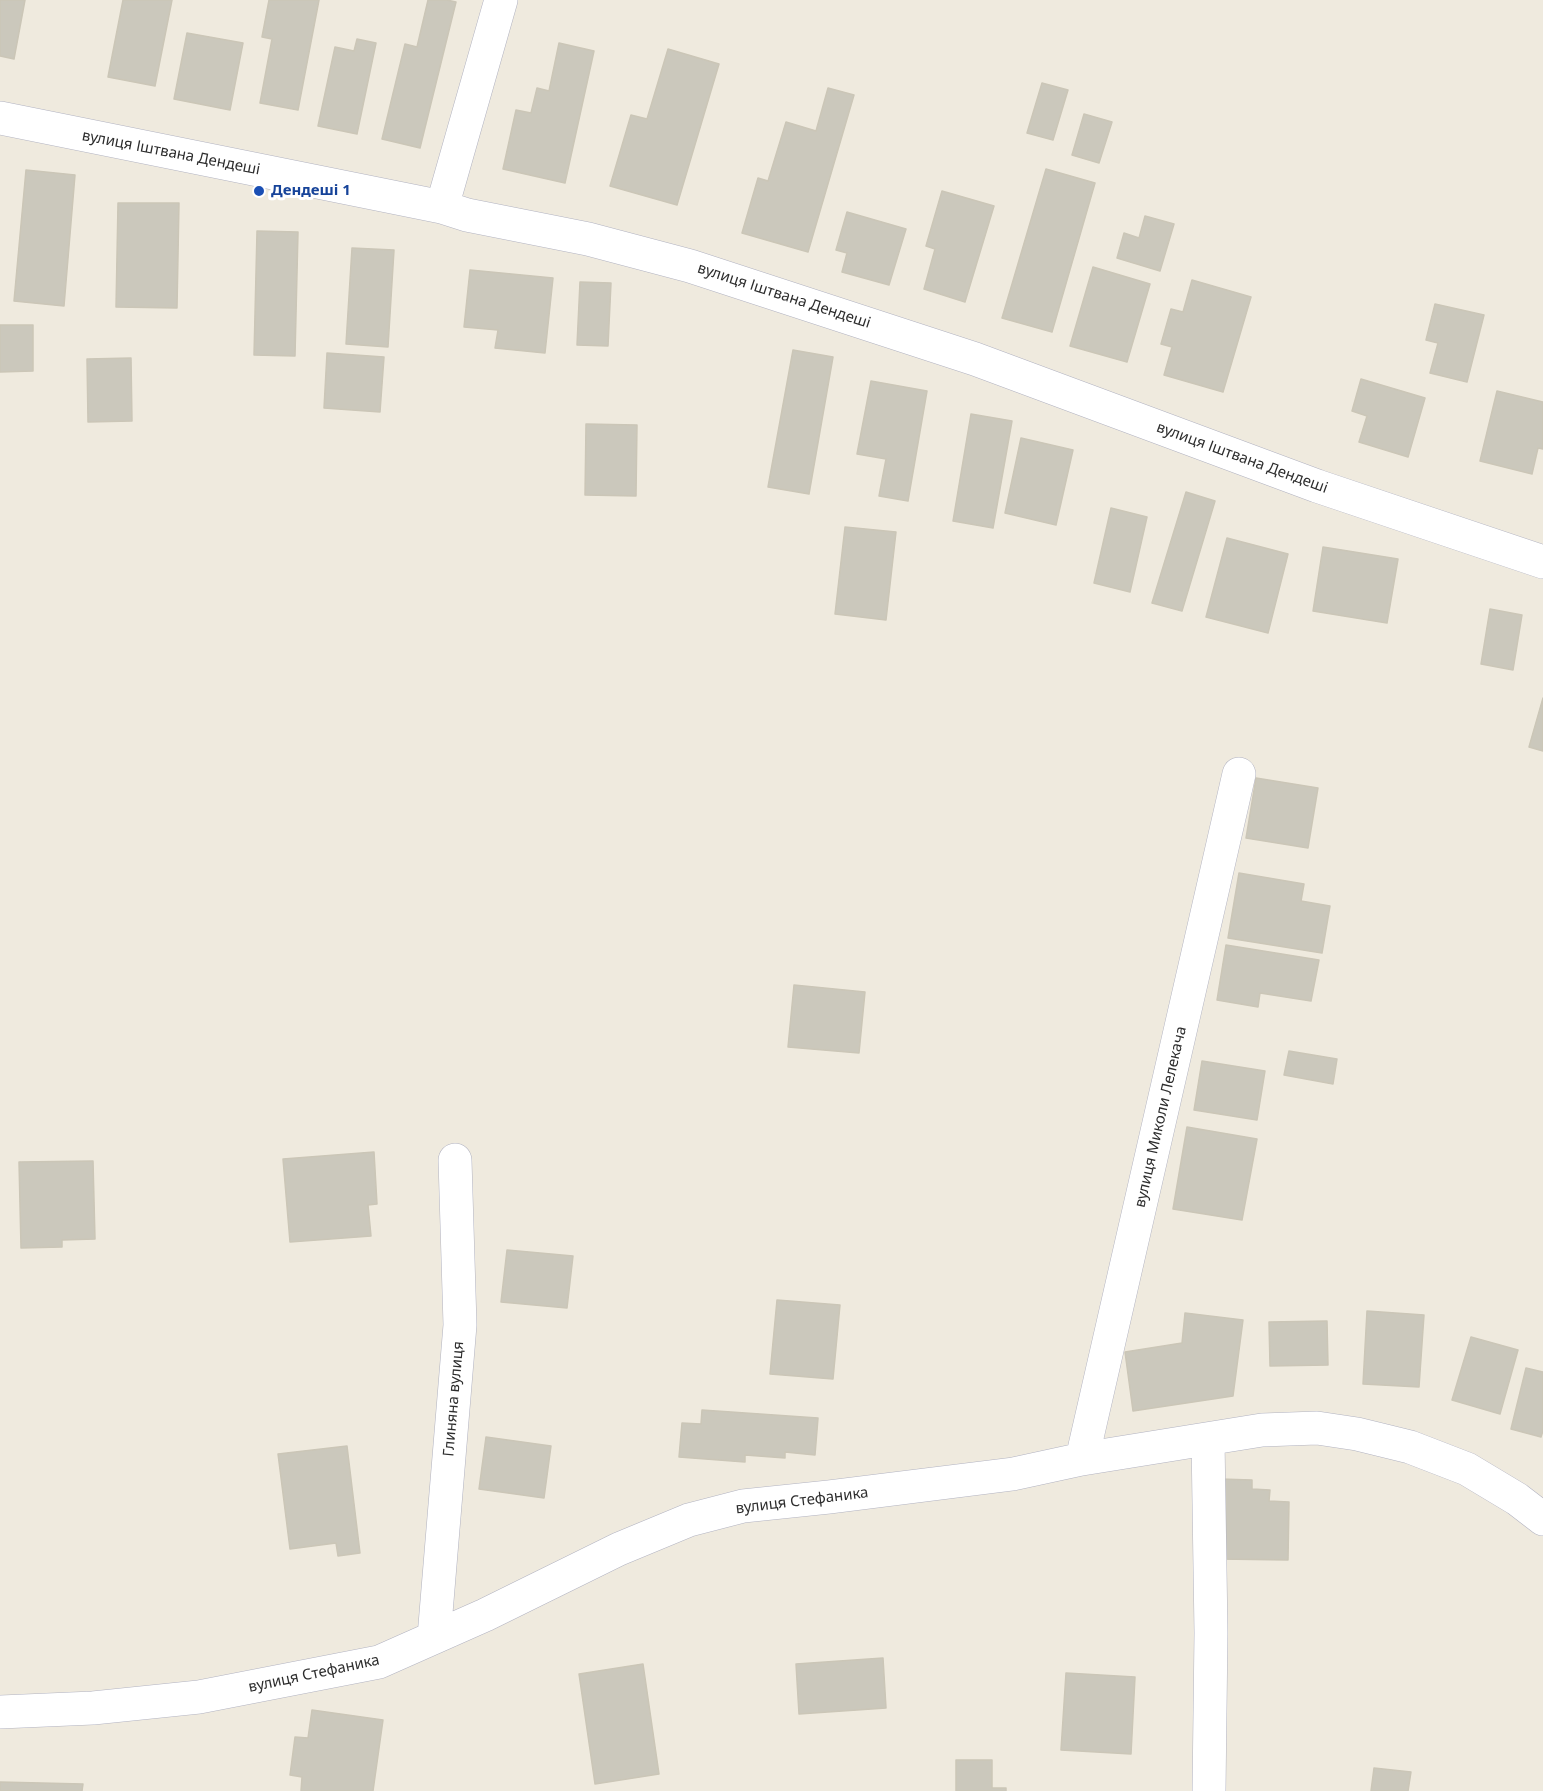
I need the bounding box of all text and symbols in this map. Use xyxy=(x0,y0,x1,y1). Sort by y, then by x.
street label: вулиця Іштвана Дендеші xyxy=(80,127,262,179)
place label: Дендеші 1 xyxy=(271,182,351,200)
marker: Дендеші 1 xyxy=(252,184,266,198)
street label: вулиця Іштвана Дендеші xyxy=(695,259,873,333)
street label: вулиця Іштвана Дендеші xyxy=(1154,419,1330,497)
street label: вулиця Миколи Лелекача xyxy=(1131,1025,1191,1209)
street label: Глиняна вулиця xyxy=(440,1341,468,1457)
street label: вулиця Стефаника xyxy=(735,1484,869,1518)
street label: вулиця Стефаника xyxy=(247,1651,381,1697)

